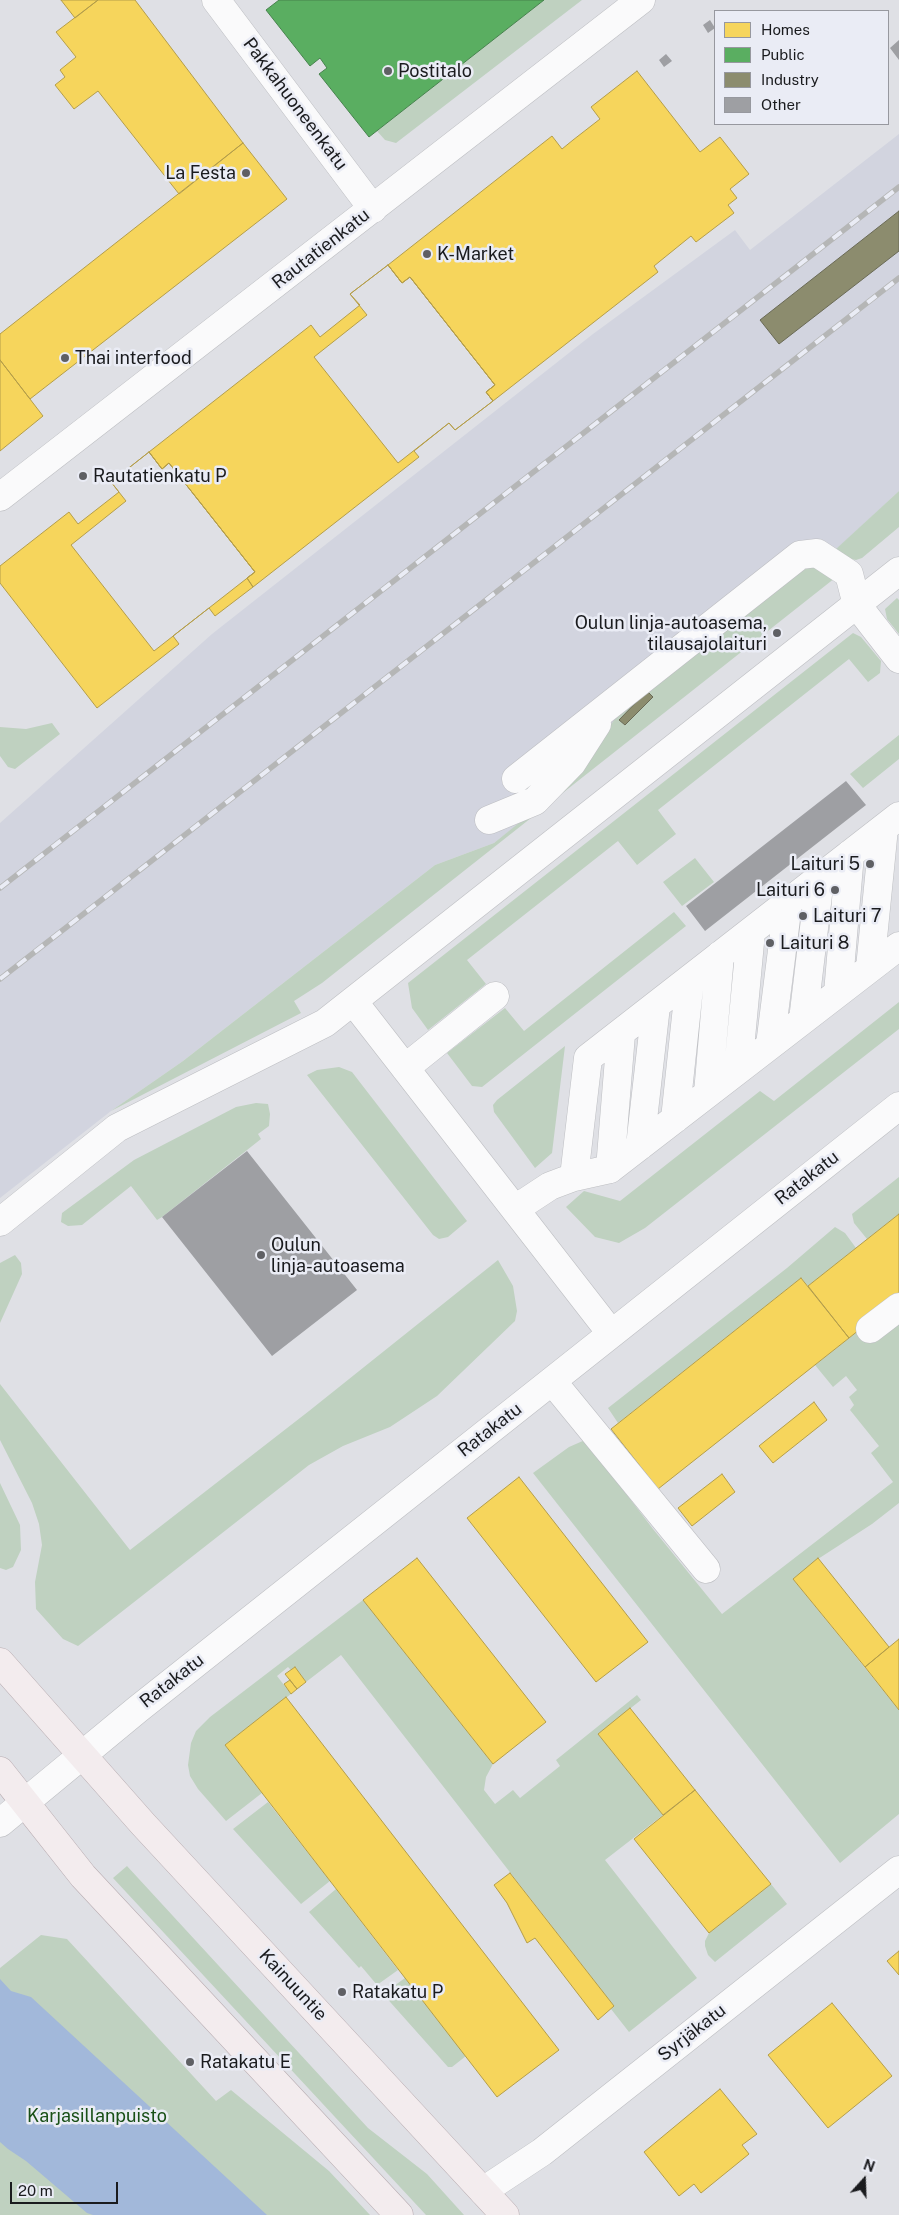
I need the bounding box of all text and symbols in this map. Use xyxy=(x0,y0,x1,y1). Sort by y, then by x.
legend xyxy=(714,10,889,125)
text: Homes xyxy=(761,21,810,38)
street label: Pakkahuoneenkatu xyxy=(238,34,352,174)
text: Public xyxy=(761,46,805,63)
place label: Postitalo xyxy=(398,60,472,82)
marker: Postitalo xyxy=(382,65,394,77)
text: Industry xyxy=(761,71,819,88)
text: Other xyxy=(761,96,801,113)
place label: La Festa xyxy=(165,162,236,184)
marker: La Festa xyxy=(240,167,252,179)
street label: Rautatienkatu xyxy=(268,204,374,294)
place label: K-Market xyxy=(437,243,514,265)
marker: K-Market xyxy=(421,248,433,260)
place label: Thai interfood xyxy=(75,347,192,369)
marker: Thai interfood xyxy=(59,352,71,364)
place label: Rautatienkatu P xyxy=(93,465,227,487)
marker: Rautatienkatu P xyxy=(77,470,89,482)
place label: Oulun linja-autoasema, tilausajolaituri xyxy=(575,612,767,654)
marker: Oulun linja-autoasema, tilausajolaituri xyxy=(771,627,783,639)
place label: Laituri 5 xyxy=(791,853,860,875)
marker: Laituri 5 xyxy=(864,858,876,870)
place label: Laituri 6 xyxy=(756,879,825,901)
marker: Laituri 6 xyxy=(829,884,841,896)
place label: Laituri 7 xyxy=(813,905,882,927)
marker: Laituri 7 xyxy=(797,910,809,922)
place label: Laituri 8 xyxy=(780,932,850,954)
marker: Laituri 8 xyxy=(764,937,776,949)
street label: Ratakatu xyxy=(771,1146,843,1210)
place label: Oulun linja-autoasema xyxy=(271,1234,405,1276)
marker: Oulun linja-autoasema xyxy=(255,1249,267,1261)
street label: Ratakatu xyxy=(454,1398,526,1462)
street label: Ratakatu xyxy=(136,1649,208,1713)
street label: Kainuuntie xyxy=(255,1945,331,2025)
place label: Ratakatu P xyxy=(352,1981,443,2003)
marker: Ratakatu P xyxy=(336,1986,348,1998)
street label: Syrjäkatu xyxy=(654,2000,730,2066)
place label: Ratakatu E xyxy=(200,2051,291,2073)
marker: Ratakatu E xyxy=(184,2056,196,2068)
park label: Karjasillanpuisto xyxy=(27,2105,167,2127)
north arrow xyxy=(839,2155,889,2205)
text: N xyxy=(861,2157,877,2175)
scale bar xyxy=(12,2172,120,2204)
text: 20 m xyxy=(18,2182,53,2199)

